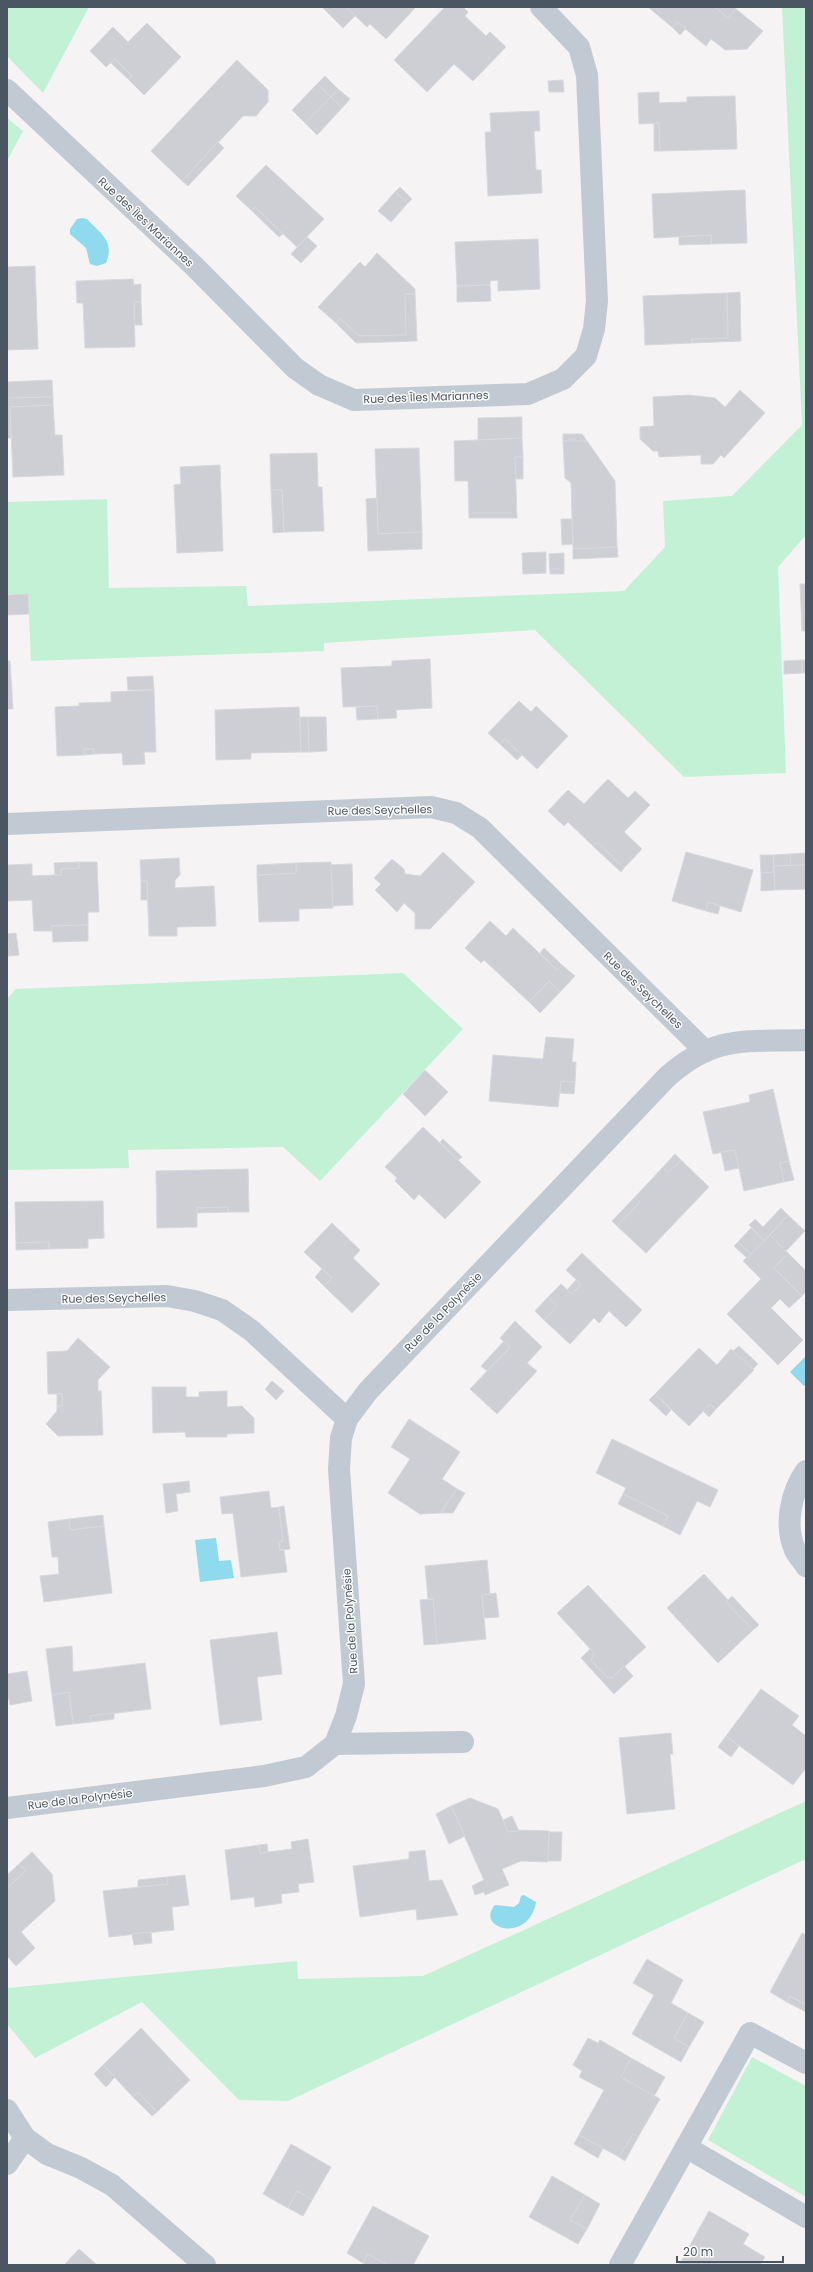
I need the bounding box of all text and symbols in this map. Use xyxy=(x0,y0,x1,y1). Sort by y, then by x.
street label: Rue des Îles Mariannes xyxy=(95,173,197,271)
street label: Rue des Îles Mariannes xyxy=(363,387,489,407)
street label: Rue des Seychelles xyxy=(328,801,433,819)
street label: Rue des Seychelles xyxy=(600,948,686,1032)
street label: Rue de la Polynésie xyxy=(401,1268,485,1355)
street label: Rue des Seychelles xyxy=(62,1289,167,1307)
street label: Rue de la Polynésie xyxy=(338,1568,362,1674)
street label: Rue de la Polynésie xyxy=(27,1785,133,1813)
scale bar xyxy=(677,2238,783,2264)
text: 20 m xyxy=(683,2243,713,2260)

